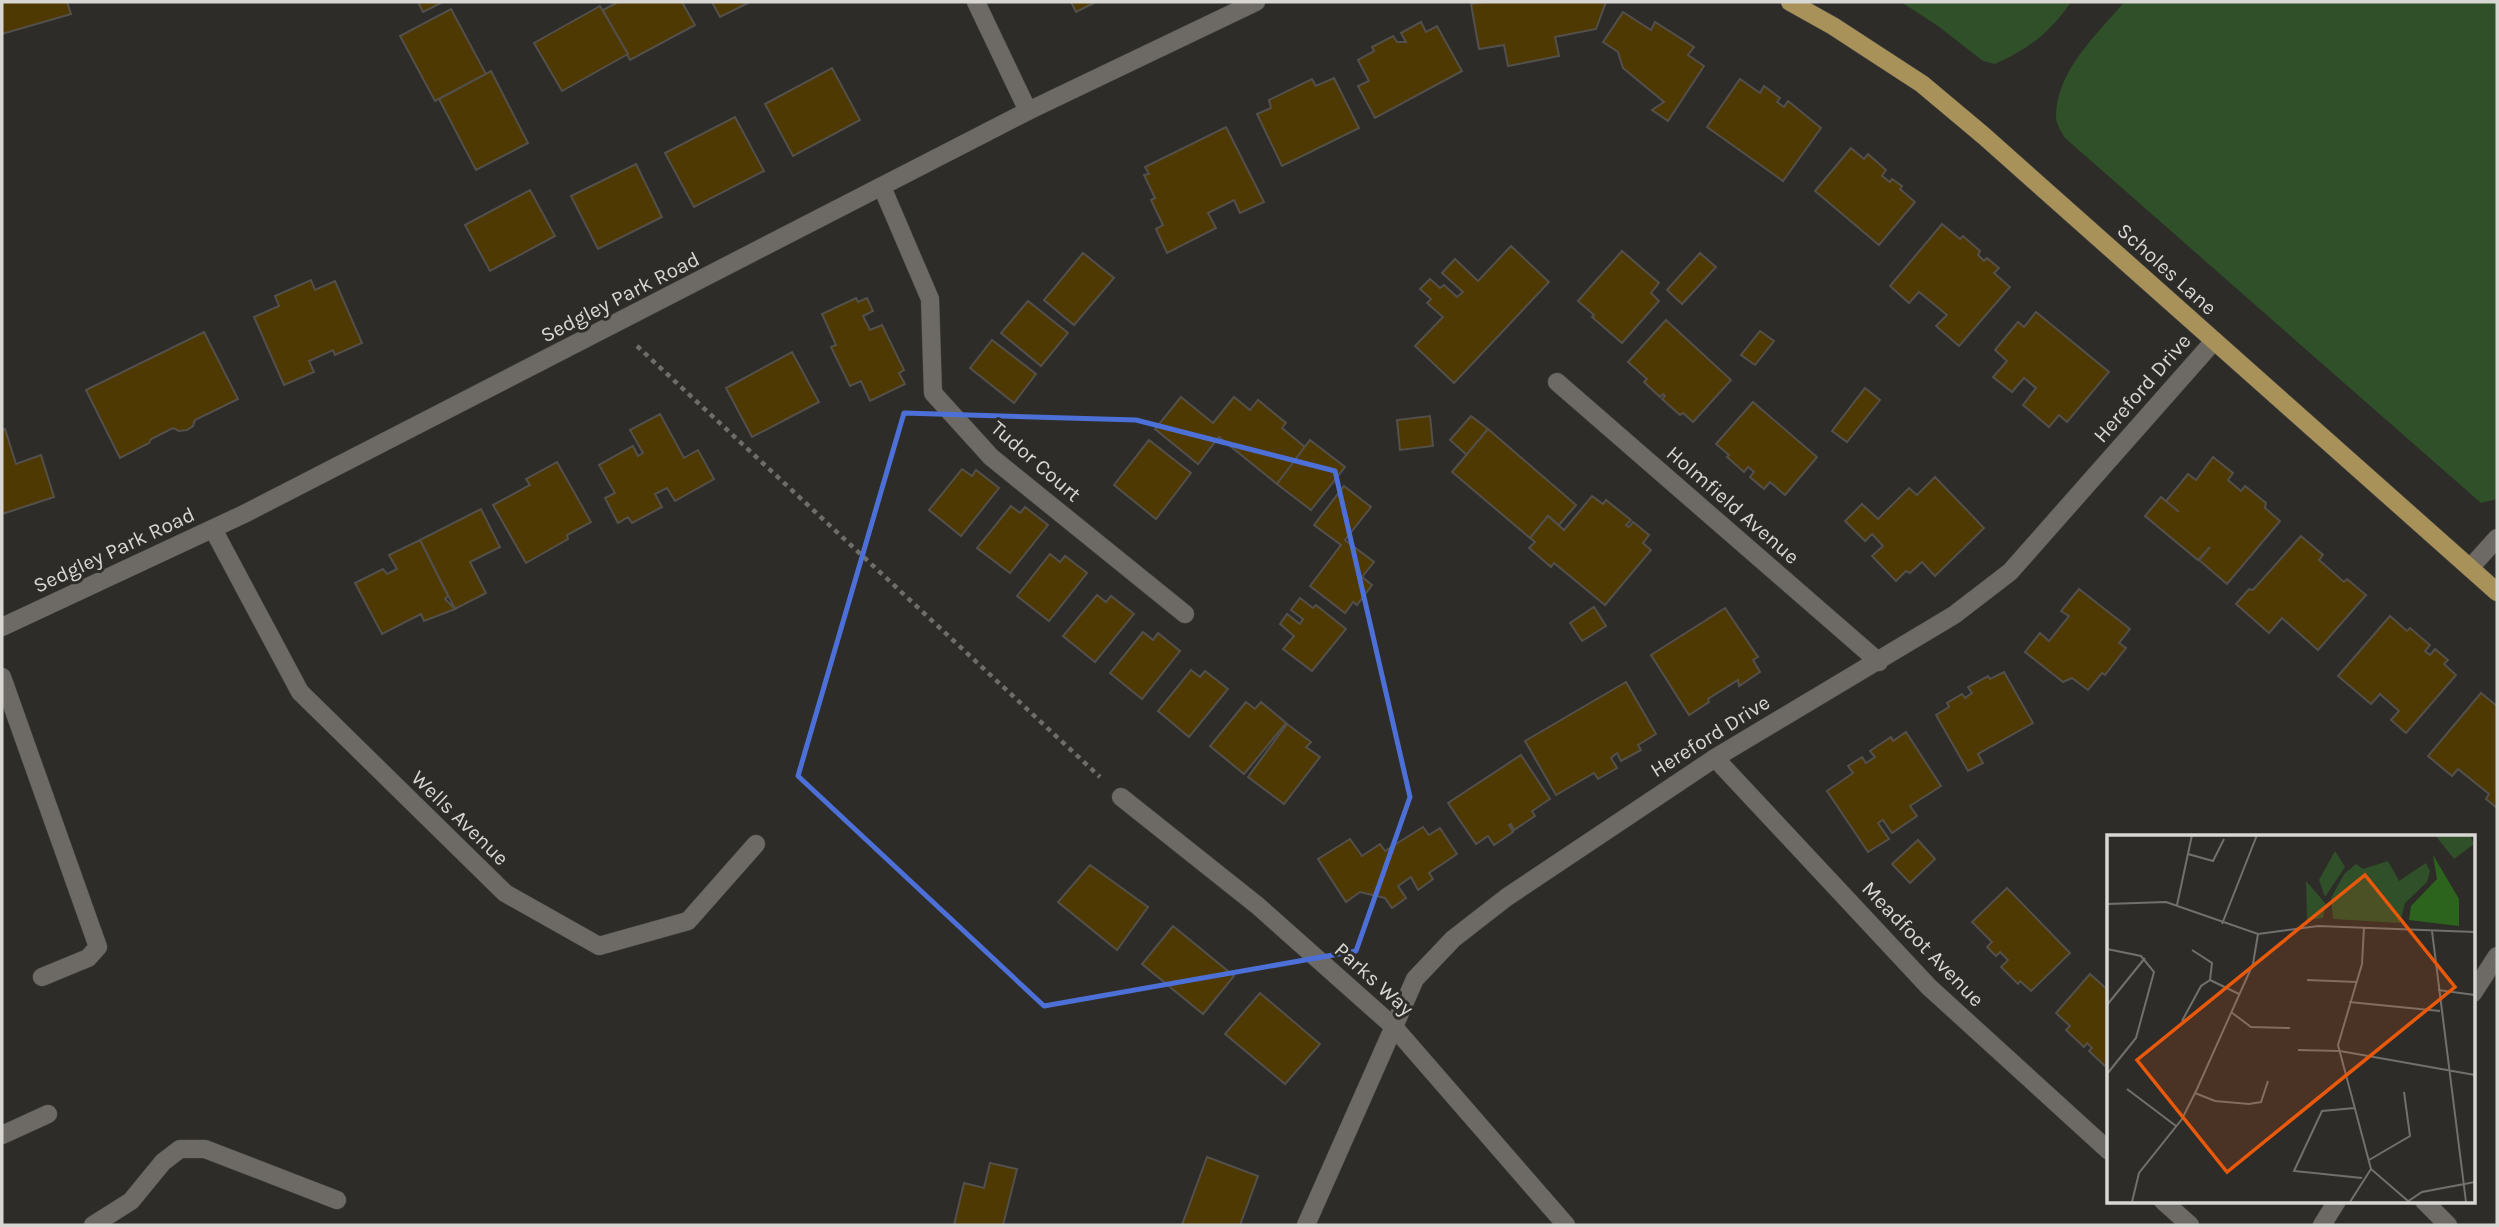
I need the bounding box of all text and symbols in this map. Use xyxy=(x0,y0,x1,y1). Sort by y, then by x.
street label: Scholes Lane xyxy=(2112,218,2222,320)
street label: Sedgley Park Road xyxy=(537,247,703,347)
street label: Hereford Drive xyxy=(2088,329,2196,447)
street label: Tudor Court xyxy=(986,416,1086,506)
street label: Holmfield Avenue xyxy=(1662,441,1804,569)
street label: Sedgley Park Road xyxy=(30,502,198,598)
street label: Hereford Drive xyxy=(1646,690,1774,782)
street label: Wells Avenue xyxy=(406,766,514,870)
inset map xyxy=(2107,835,2474,1202)
street label: Meadfoot Avenue xyxy=(1857,876,1989,1012)
street label: Parks Way xyxy=(1330,937,1419,1021)

